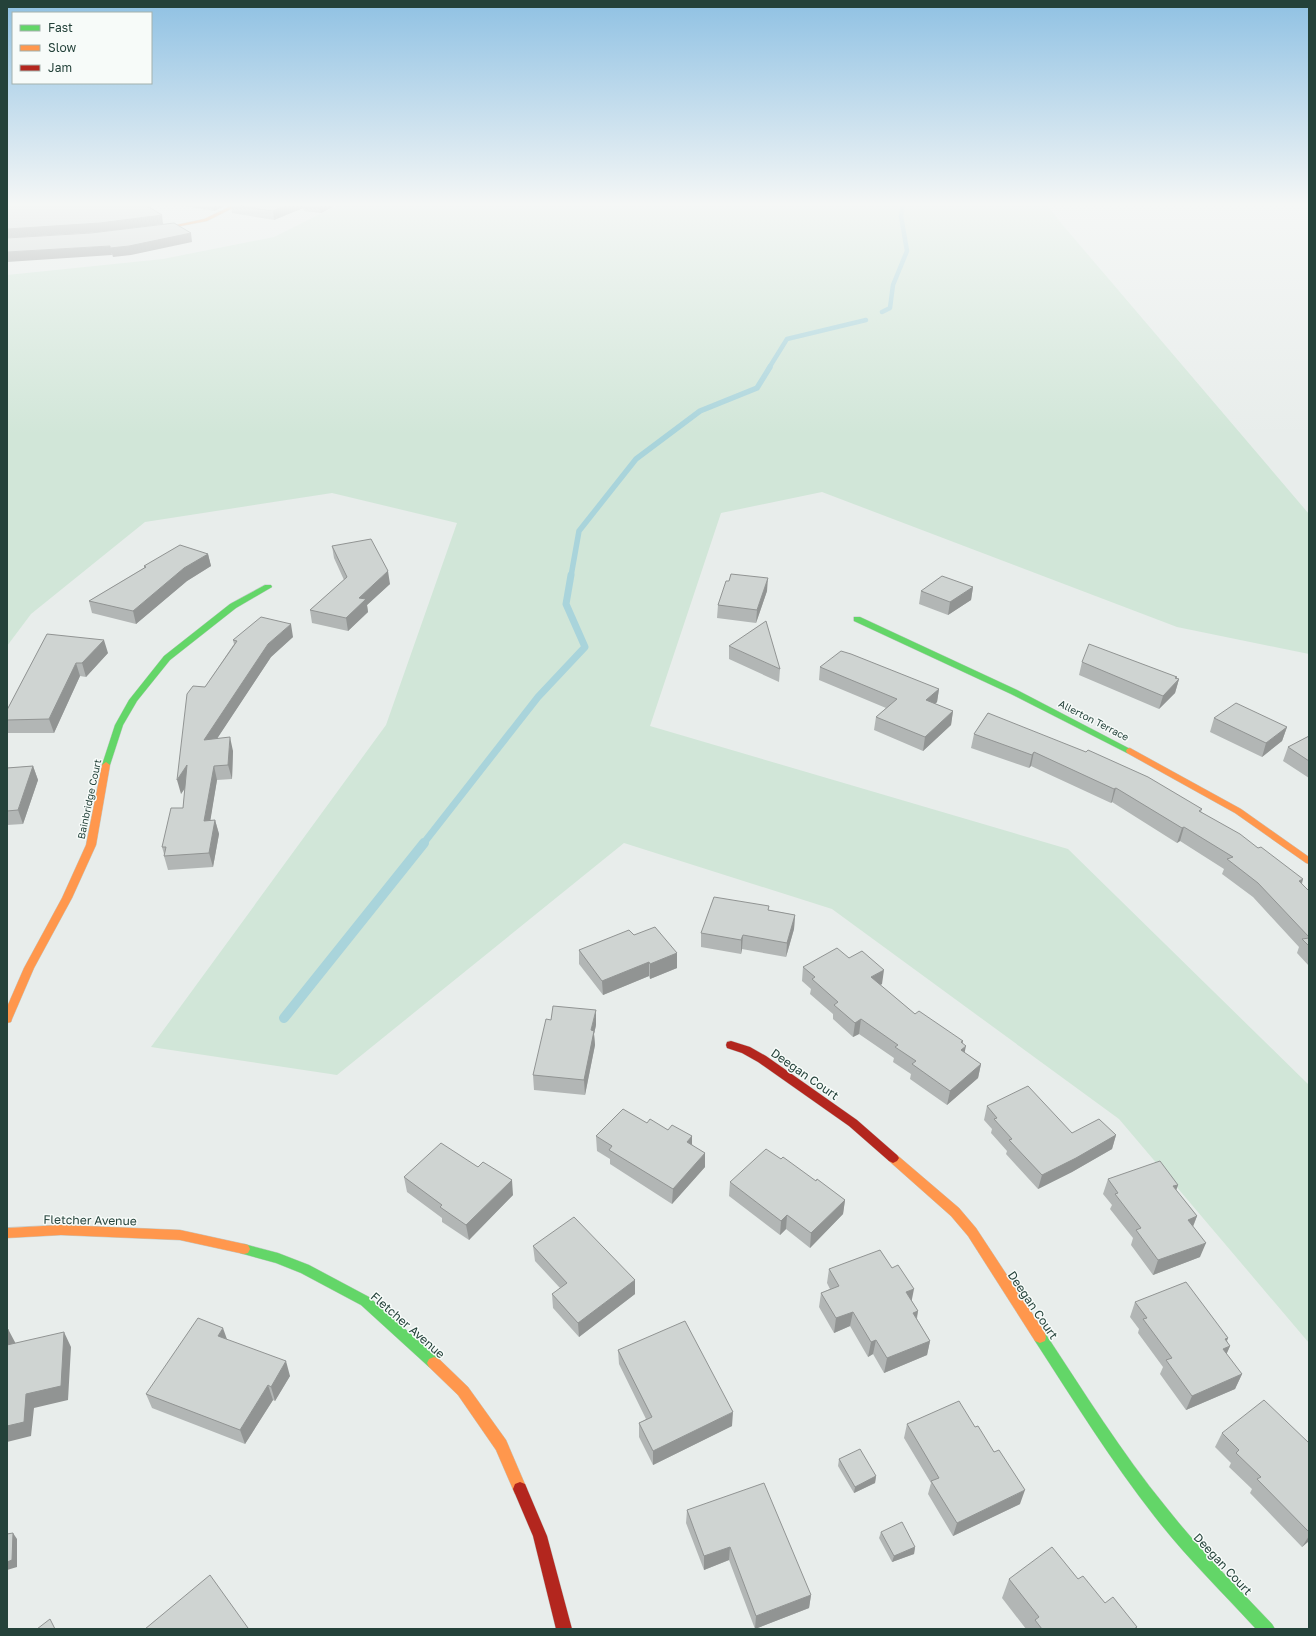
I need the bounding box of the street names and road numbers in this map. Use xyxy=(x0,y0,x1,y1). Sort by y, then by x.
street label: Allerton Terrace xyxy=(1057,697,1131,743)
street label: Bainbridge Court xyxy=(75,758,103,840)
street label: Deegan Court xyxy=(768,1045,842,1103)
street label: Fletcher Avenue xyxy=(43,1212,137,1228)
street label: Deegan Court xyxy=(1005,1268,1061,1342)
street label: Fletcher Avenue xyxy=(368,1289,448,1361)
street label: Deegan Court xyxy=(1191,1530,1256,1598)

